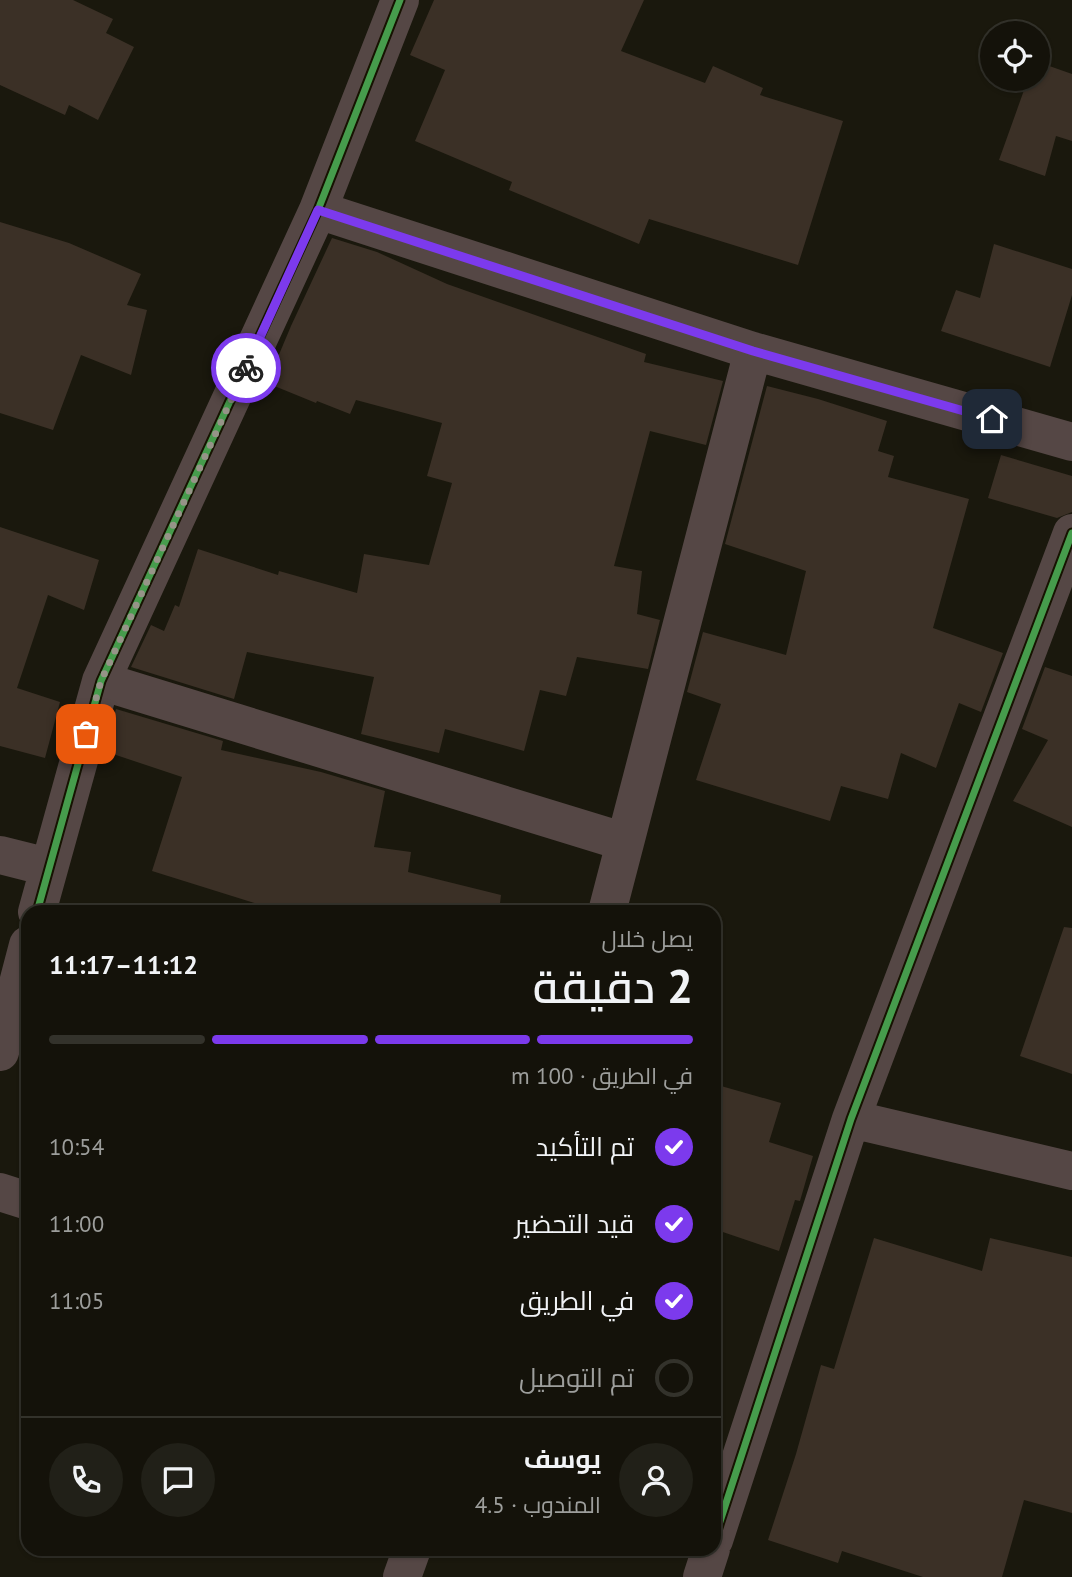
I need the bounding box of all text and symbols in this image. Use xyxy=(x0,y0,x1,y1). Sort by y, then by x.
map controls xyxy=(980,21,1050,91)
button: locate xyxy=(980,21,1050,91)
courier xyxy=(211,333,281,403)
icon: bike xyxy=(227,349,265,387)
pin xyxy=(962,389,1022,449)
icon: home xyxy=(973,400,1011,438)
pin xyxy=(56,704,116,764)
icon: bag xyxy=(67,715,105,753)
text: يصل خلال xyxy=(602,924,693,953)
text: 11:12–11:17 xyxy=(49,948,198,981)
text: 2 دقيقة xyxy=(533,956,693,1016)
text: في الطريق · 100 m xyxy=(511,1061,693,1090)
icon: check xyxy=(655,1128,693,1166)
text: تم التأكيد xyxy=(536,1130,634,1163)
text: 10:54 xyxy=(49,1132,104,1161)
icon: check xyxy=(655,1205,693,1243)
text: قيد التحضير xyxy=(515,1207,634,1240)
text: 11:00 xyxy=(49,1209,104,1238)
icon: check xyxy=(655,1282,693,1320)
text: في الطريق xyxy=(520,1284,634,1317)
text: 11:05 xyxy=(49,1286,104,1315)
text: تم التوصيل xyxy=(519,1361,634,1394)
text: يوسف xyxy=(524,1442,601,1475)
button: phone xyxy=(49,1443,123,1517)
button: chat xyxy=(141,1443,215,1517)
button: person xyxy=(619,1443,693,1517)
text: المندوب · 4.5 xyxy=(475,1490,601,1519)

